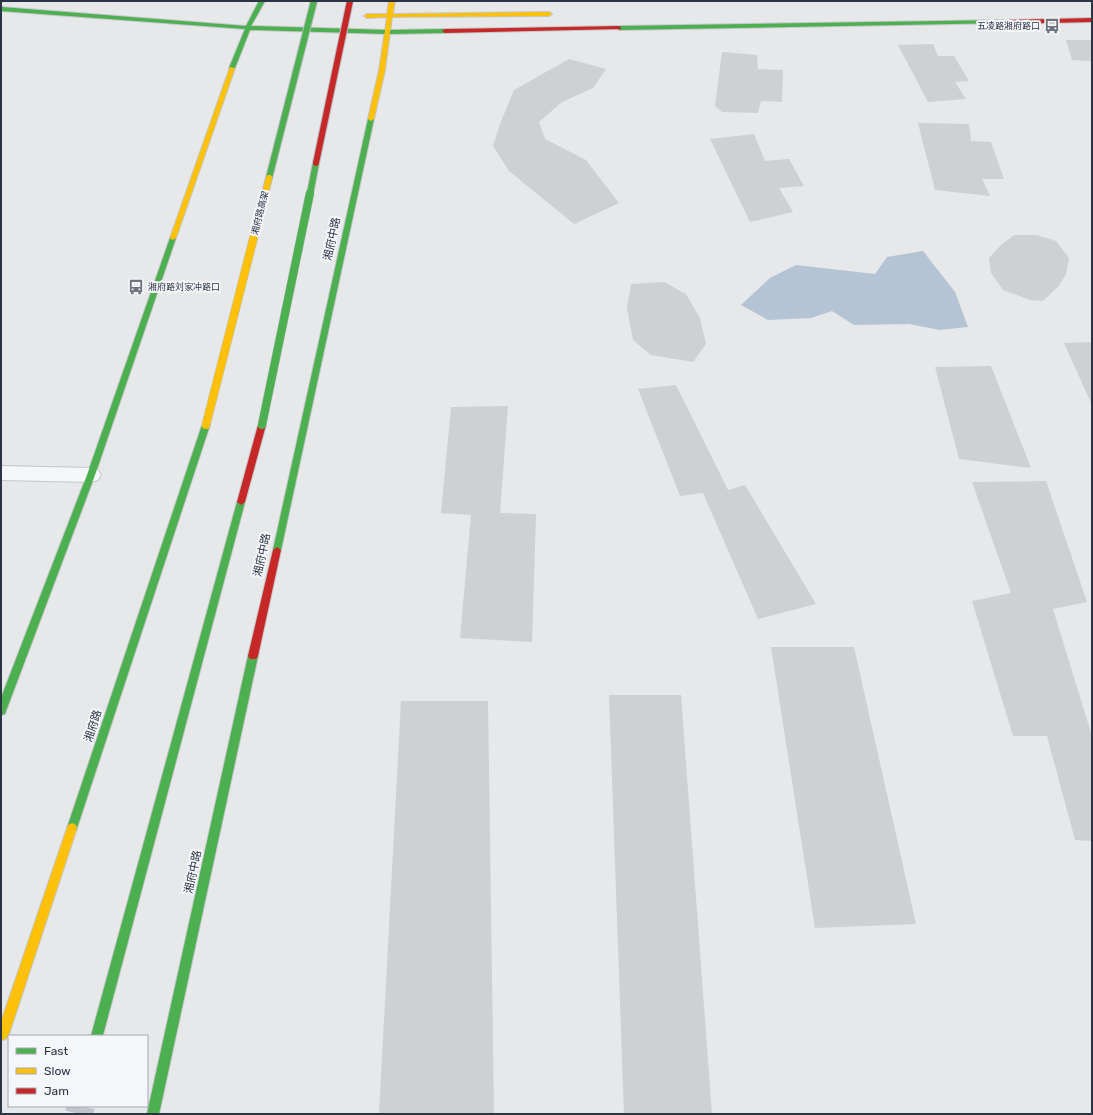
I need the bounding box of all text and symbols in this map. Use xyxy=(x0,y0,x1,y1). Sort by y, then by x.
bus stop icon: 五凌路湘府路口 xyxy=(1043,17,1061,35)
place label: 五凌路湘府路口 xyxy=(977,21,1040,31)
street label: 湘府路高架 xyxy=(250,190,270,236)
street label: 湘府中路 xyxy=(321,216,343,262)
bus stop icon: 湘府路刘家冲路口 xyxy=(127,278,145,296)
place label: 湘府路刘家冲路口 xyxy=(148,281,220,292)
street label: 湘府中路 xyxy=(251,532,273,578)
street label: 湘府路 xyxy=(82,708,104,744)
street label: 湘府中路 xyxy=(182,849,204,895)
legend xyxy=(8,1035,148,1107)
text: Fast xyxy=(44,1044,68,1058)
text: Slow xyxy=(44,1064,71,1078)
text: Jam xyxy=(44,1084,69,1098)

